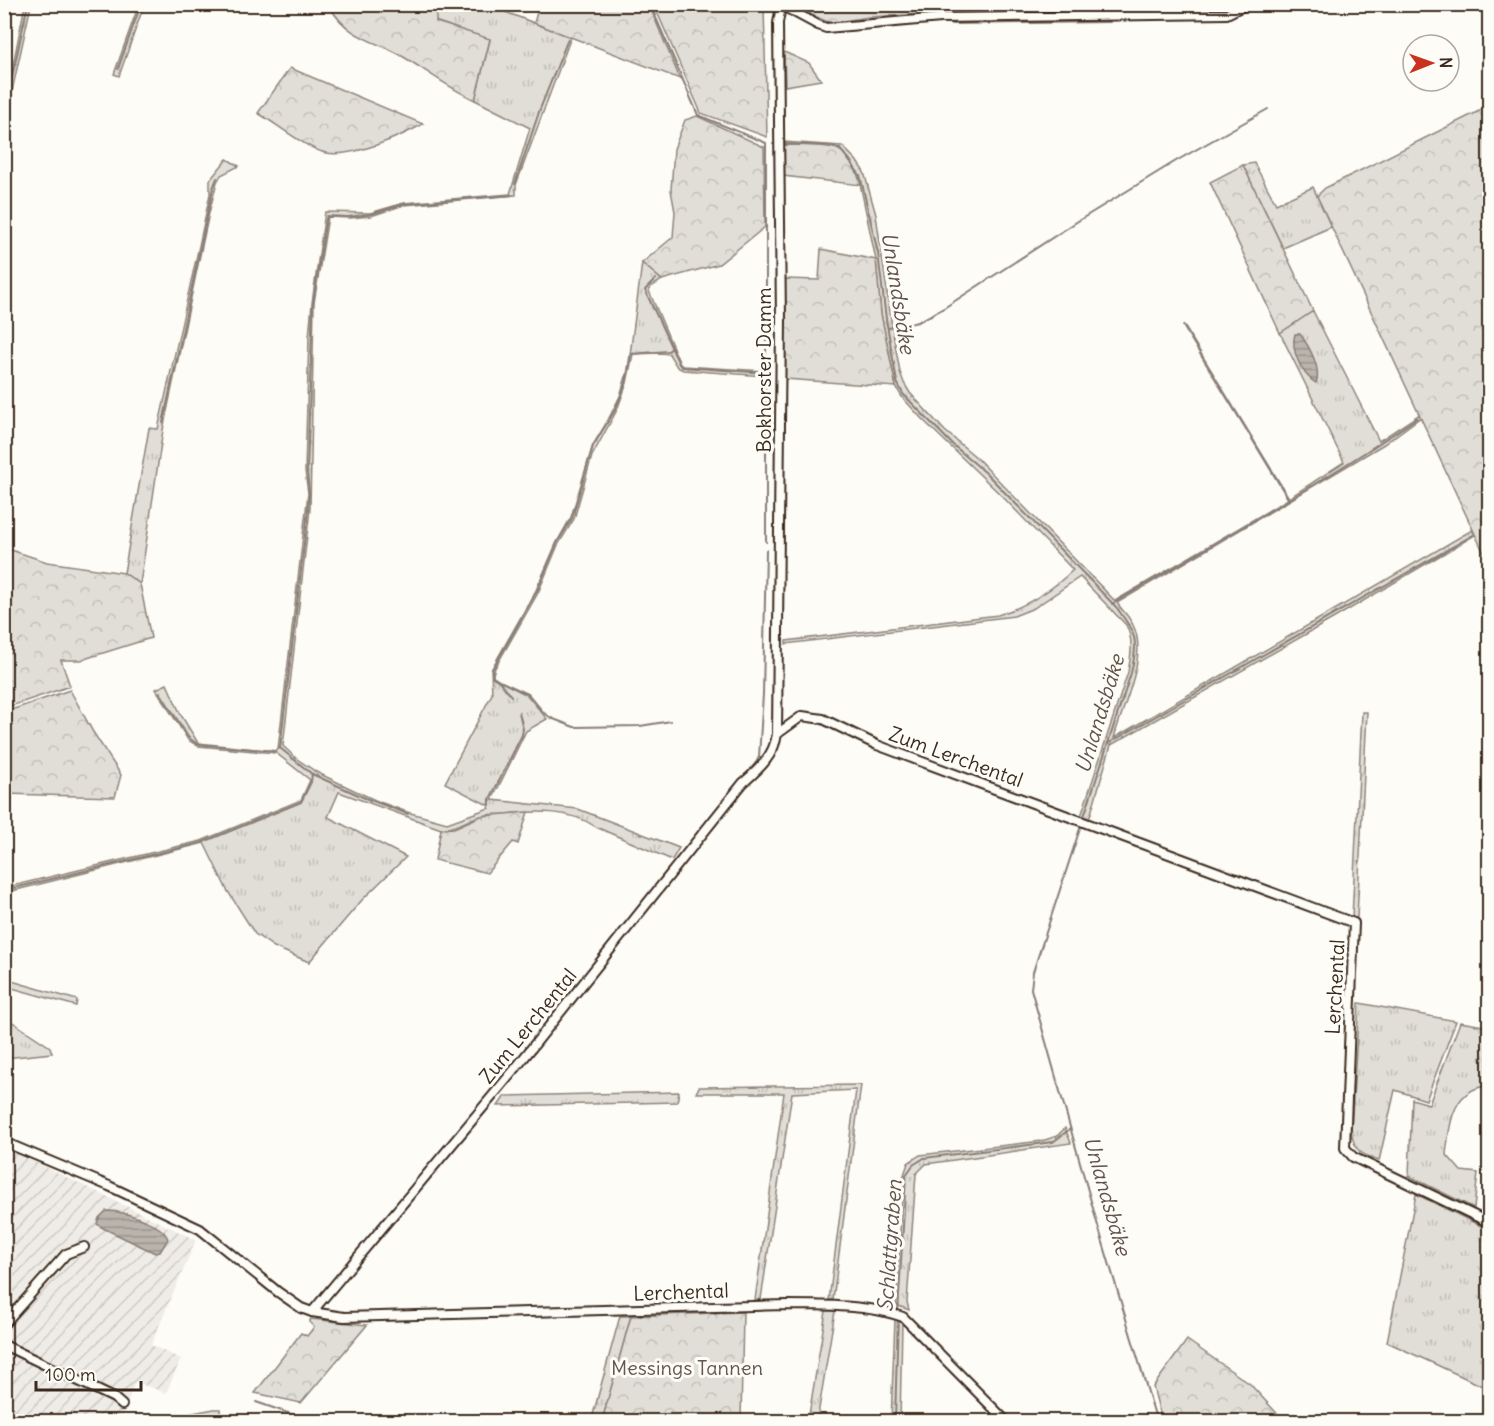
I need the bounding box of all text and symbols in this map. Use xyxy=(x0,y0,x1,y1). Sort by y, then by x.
north arrow xyxy=(1401,33,1461,93)
text: N xyxy=(1436,57,1456,68)
water label: Unlandsbäke xyxy=(876,230,922,357)
street label: Bokhorster Damm xyxy=(751,287,776,453)
water label: Unlandsbäke xyxy=(1069,650,1131,776)
street label: Zum Lerchental xyxy=(886,721,1026,792)
street label: Lerchental xyxy=(1320,939,1349,1035)
street label: Zum Lerchental xyxy=(474,963,582,1088)
water label: Unlandsbäke xyxy=(1078,1133,1138,1260)
water label: Schlattgraben xyxy=(871,1178,908,1313)
street label: Lerchental xyxy=(633,1277,729,1306)
scale bar xyxy=(36,1354,141,1392)
park label: Messings Tannen xyxy=(611,1355,763,1380)
text: 100 m xyxy=(45,1363,96,1386)

